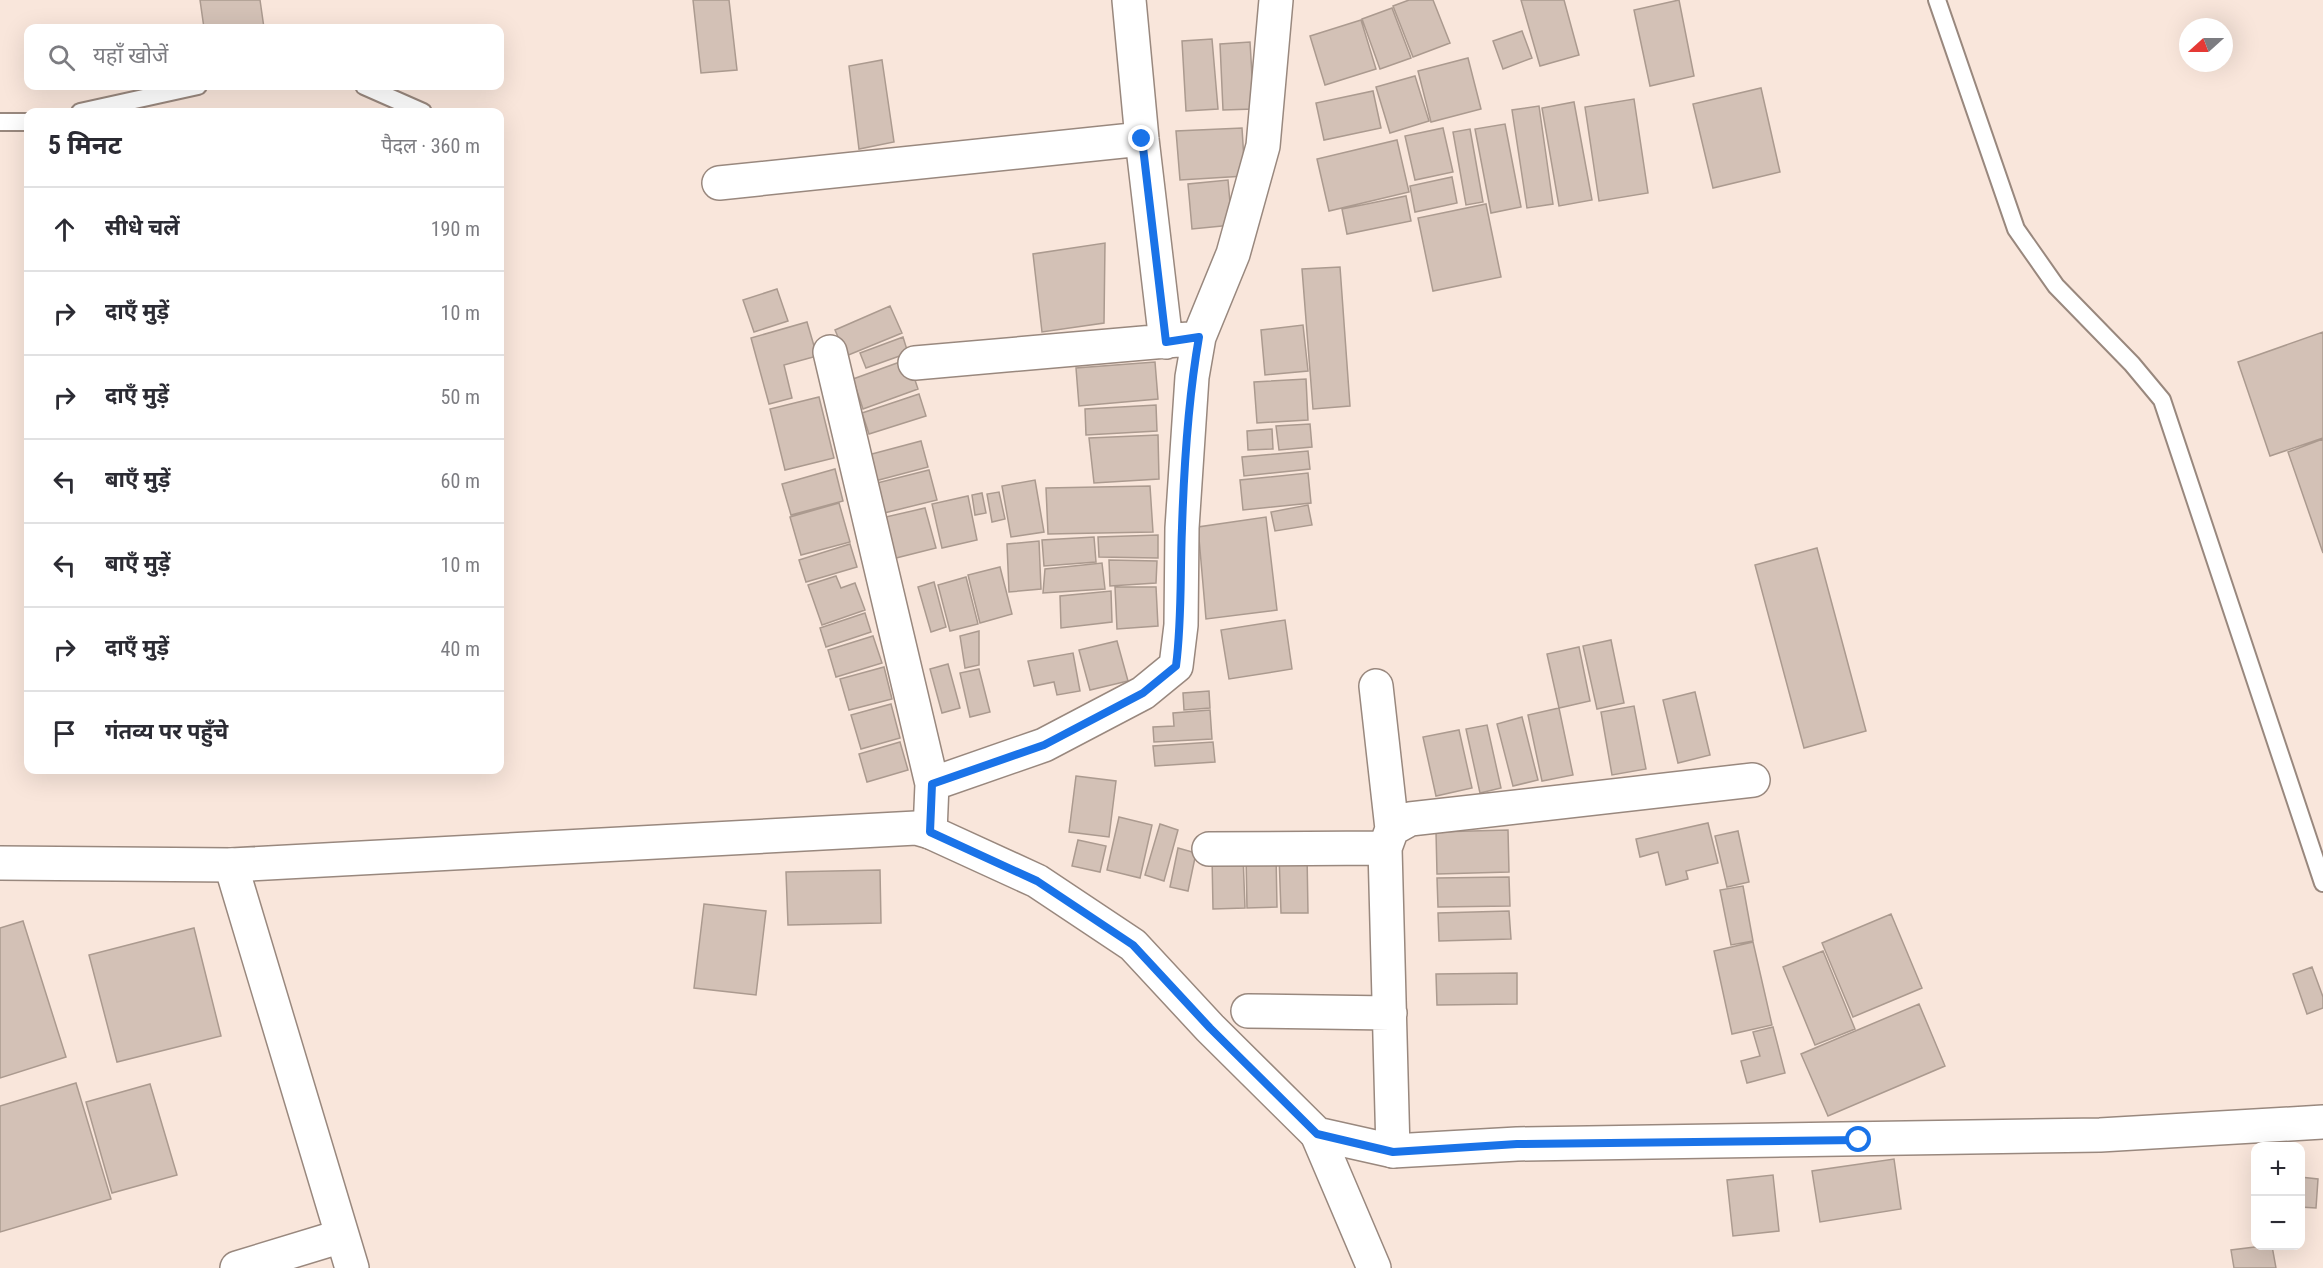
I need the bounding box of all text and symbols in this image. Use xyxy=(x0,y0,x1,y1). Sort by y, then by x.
north arrow xyxy=(2179,18,2233,72)
search box xyxy=(24,24,504,90)
icon: search xyxy=(45,41,78,74)
text: यहाँ खोजें xyxy=(93,43,168,68)
route end xyxy=(1128,125,1154,151)
text: 5 मिनट xyxy=(48,130,122,160)
text: पैदल · 360 m xyxy=(381,134,480,158)
icon: ahead xyxy=(48,213,81,246)
text: सीधे चलें xyxy=(105,215,179,240)
text: 190 m xyxy=(431,217,480,241)
icon: right xyxy=(48,297,81,330)
text: दाएँ मुड़ें xyxy=(105,299,169,324)
text: 10 m xyxy=(441,301,480,325)
icon: right xyxy=(48,381,81,414)
text: दाएँ मुड़ें xyxy=(105,383,169,408)
text: 50 m xyxy=(441,385,480,409)
icon: left xyxy=(48,465,81,498)
text: बाएँ मुड़ें xyxy=(105,467,170,492)
text: 60 m xyxy=(441,469,480,493)
icon: left xyxy=(48,549,81,582)
text: बाएँ मुड़ें xyxy=(105,551,170,576)
text: 10 m xyxy=(441,553,480,577)
icon: right xyxy=(48,633,81,666)
text: दाएँ मुड़ें xyxy=(105,635,169,660)
text: 40 m xyxy=(441,637,480,661)
icon: arrive xyxy=(48,717,81,750)
text: गंतव्य पर पहुँचे xyxy=(105,719,228,744)
route start xyxy=(1845,1126,1871,1152)
map controls xyxy=(2251,1142,2305,1250)
button: + xyxy=(2251,1142,2305,1196)
button: − xyxy=(2251,1196,2305,1250)

